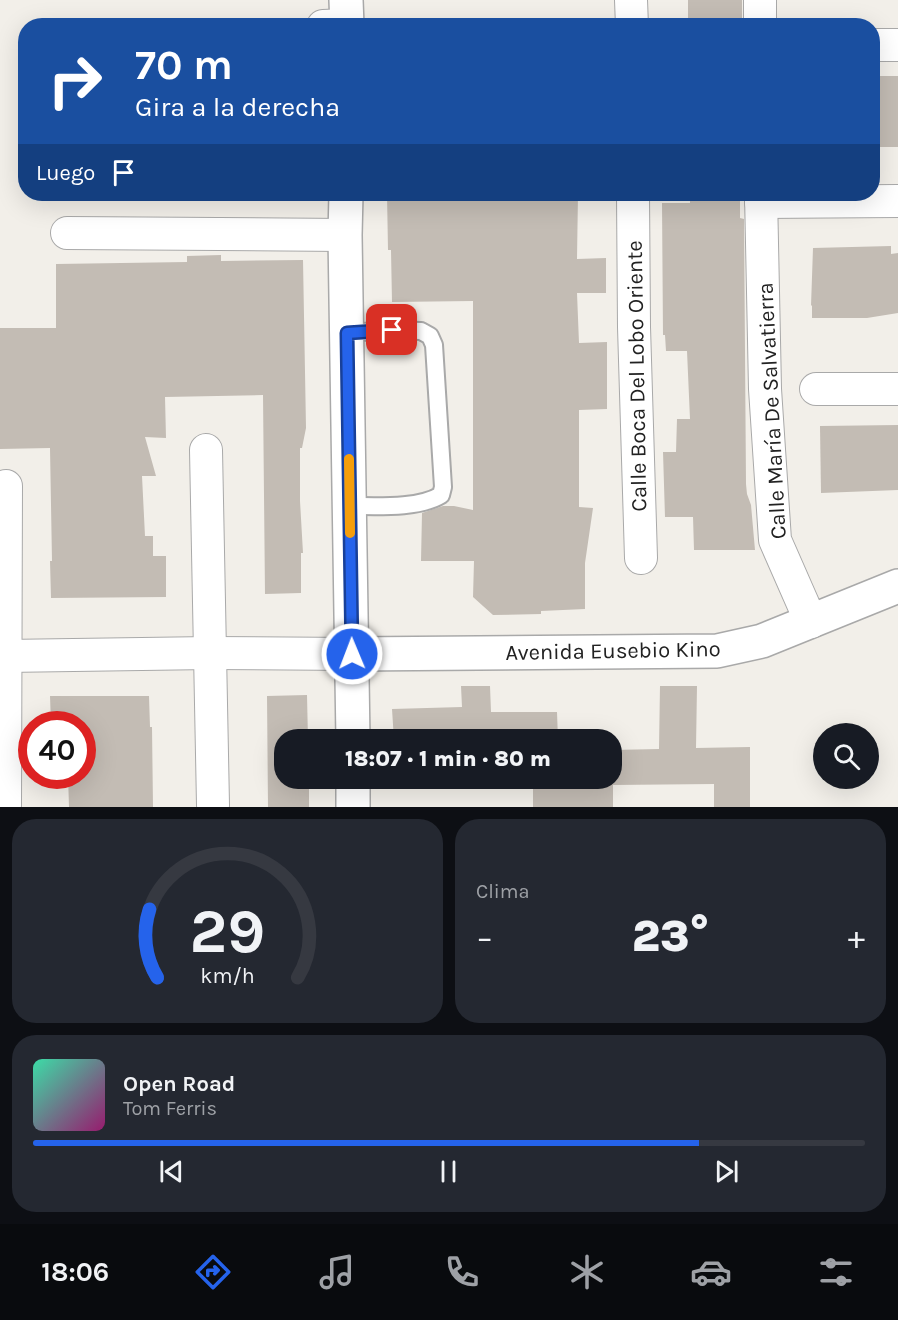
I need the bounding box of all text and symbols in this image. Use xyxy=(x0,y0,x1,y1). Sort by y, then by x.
text: 70 m xyxy=(135,40,233,90)
icon: right xyxy=(36,42,114,120)
text: Gira a la derecha xyxy=(135,91,340,123)
icon: arrive xyxy=(107,156,140,189)
text: Luego xyxy=(36,160,95,186)
street label: Calle Boca Del Lobo Oriente xyxy=(622,240,652,512)
street label: Calle María De Salvatierra xyxy=(752,282,792,540)
pin xyxy=(366,304,417,355)
icon: arrive xyxy=(375,313,408,346)
position arrow xyxy=(320,622,384,686)
street label: Avenida Eusebio Kino xyxy=(505,636,721,666)
speed limit sign: 40 xyxy=(18,711,96,789)
map controls xyxy=(813,723,879,789)
button: search xyxy=(813,723,879,789)
text: 18:07 · 1 min · 80 m xyxy=(345,746,551,772)
text: Clima xyxy=(476,880,530,903)
text: 29 xyxy=(190,895,265,968)
text: 23° xyxy=(632,910,709,962)
text: − xyxy=(476,918,493,956)
text: + xyxy=(848,918,865,956)
text: km/h xyxy=(200,963,255,988)
text: Open Road xyxy=(123,1071,235,1097)
text: Tom Ferris xyxy=(123,1097,217,1120)
icon: previous xyxy=(155,1155,188,1188)
icon: pause xyxy=(432,1155,465,1188)
icon: next xyxy=(710,1155,743,1188)
icon: directions xyxy=(192,1251,234,1293)
icon: music xyxy=(316,1251,358,1293)
icon: phone xyxy=(441,1251,483,1293)
icon: climate xyxy=(566,1251,608,1293)
icon: car xyxy=(690,1251,732,1293)
icon: filters xyxy=(815,1251,857,1293)
text: 18:06 xyxy=(41,1256,109,1288)

